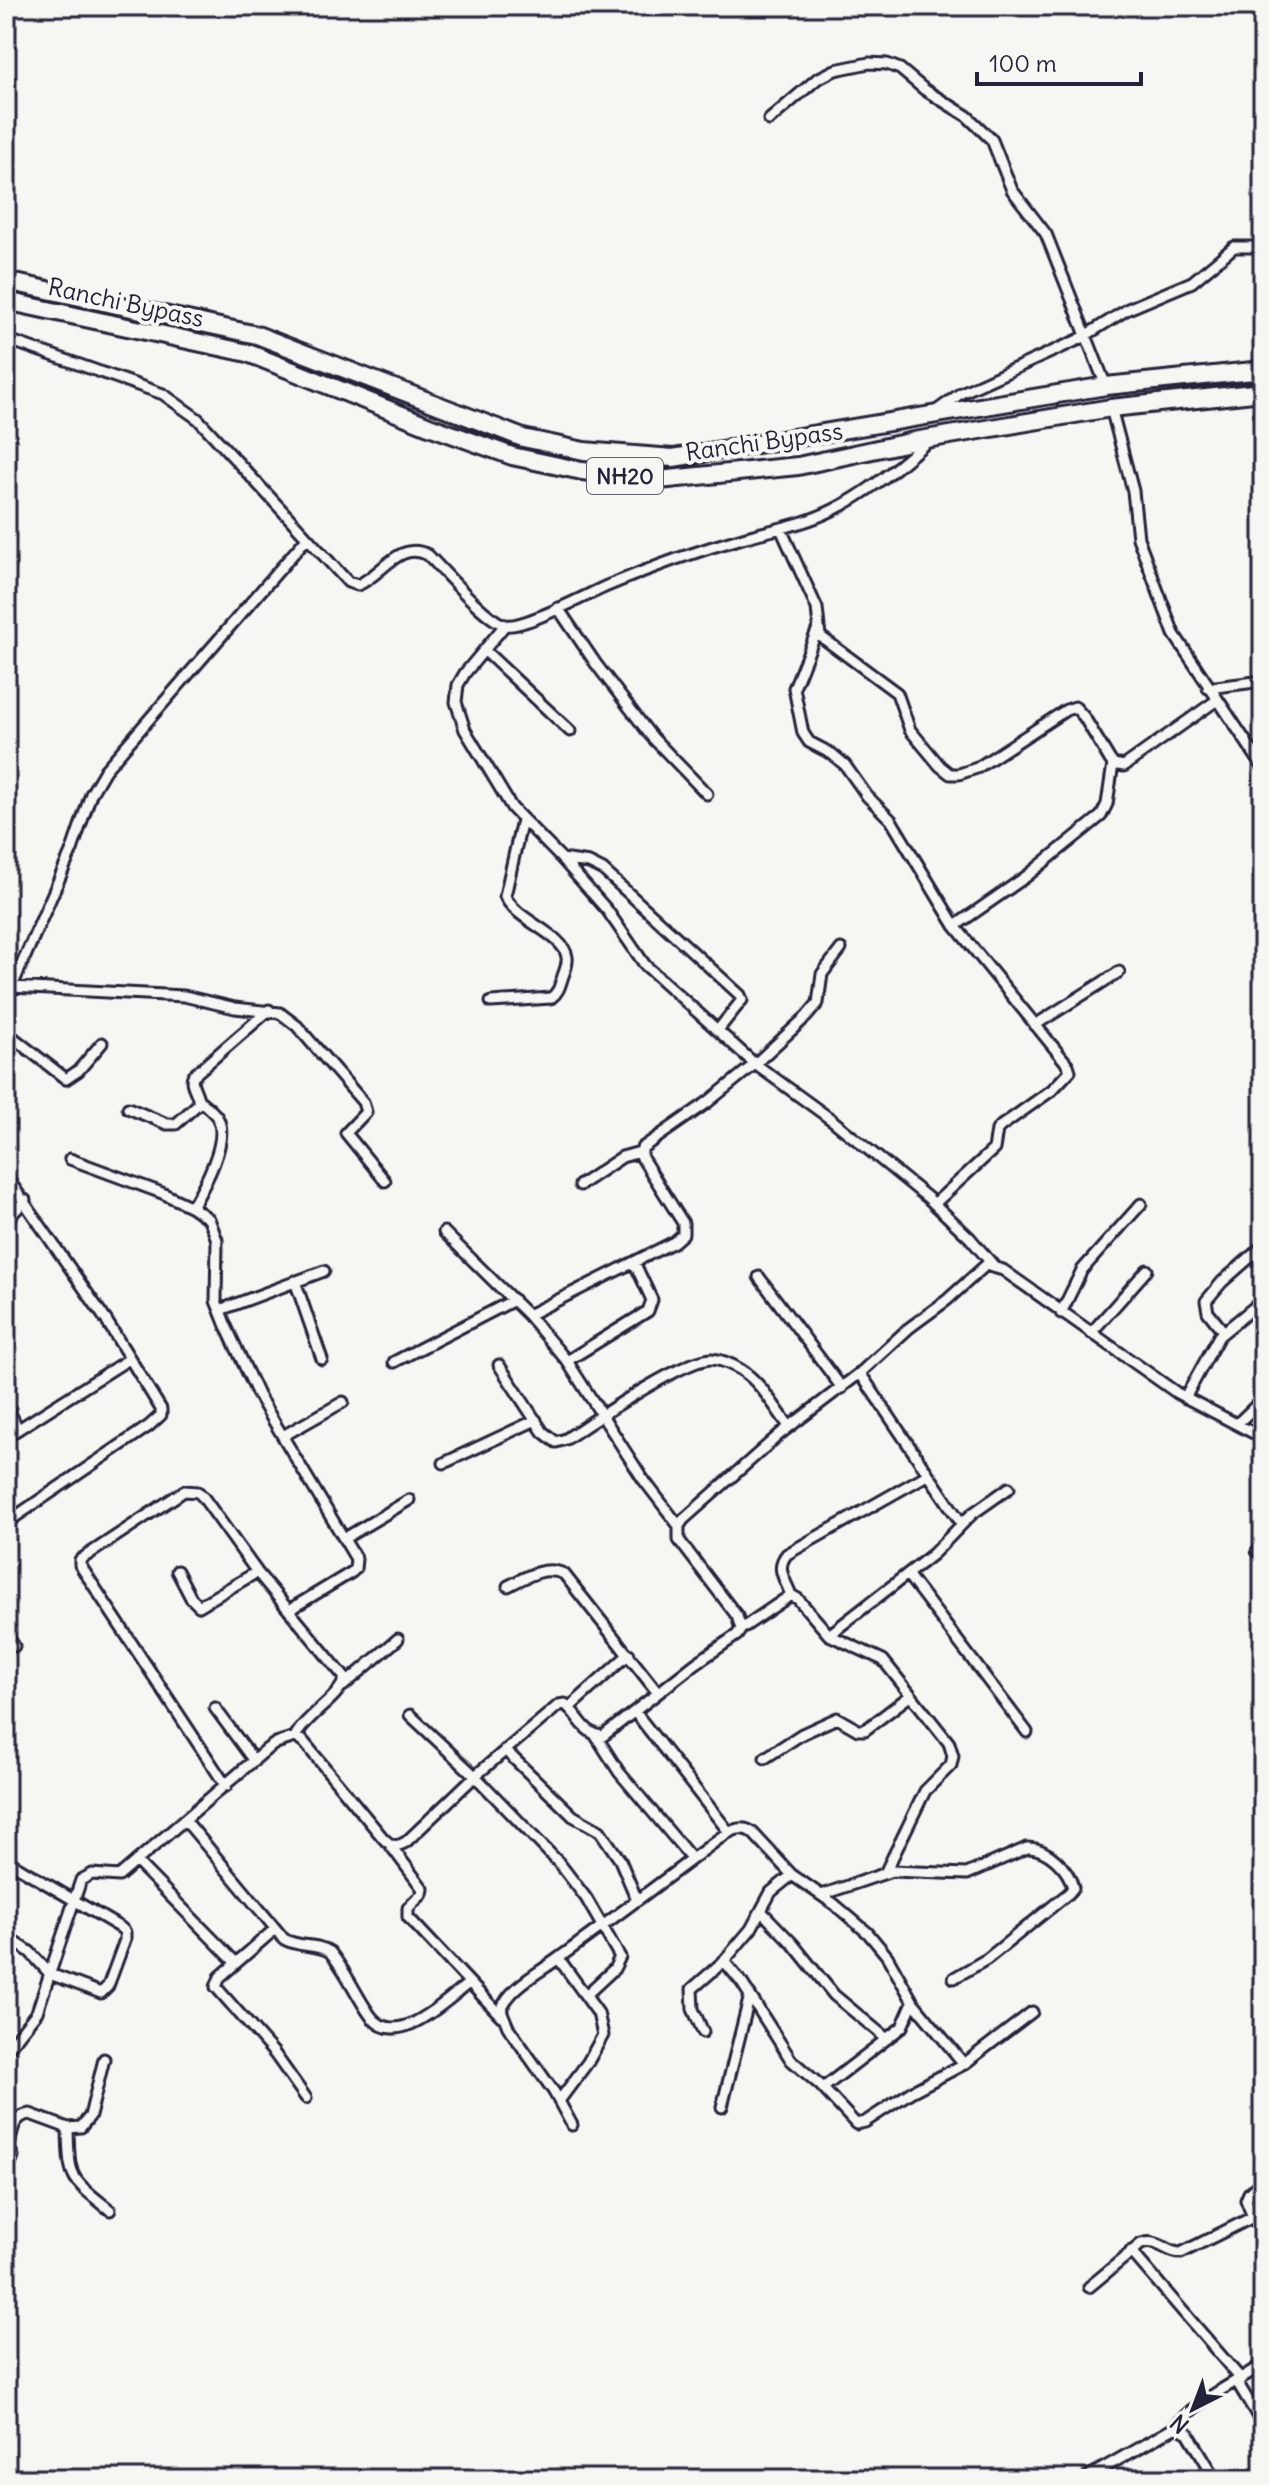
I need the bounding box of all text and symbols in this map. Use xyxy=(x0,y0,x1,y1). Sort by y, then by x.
scale bar xyxy=(977,36,1141,86)
text: 100 m xyxy=(989,48,1057,78)
street label: Ranchi Bypass xyxy=(45,271,207,333)
street label: Ranchi Bypass xyxy=(683,415,845,467)
road number: NH20 xyxy=(587,458,663,494)
north arrow xyxy=(1153,2369,1233,2449)
text: N xyxy=(1165,2408,1195,2439)

